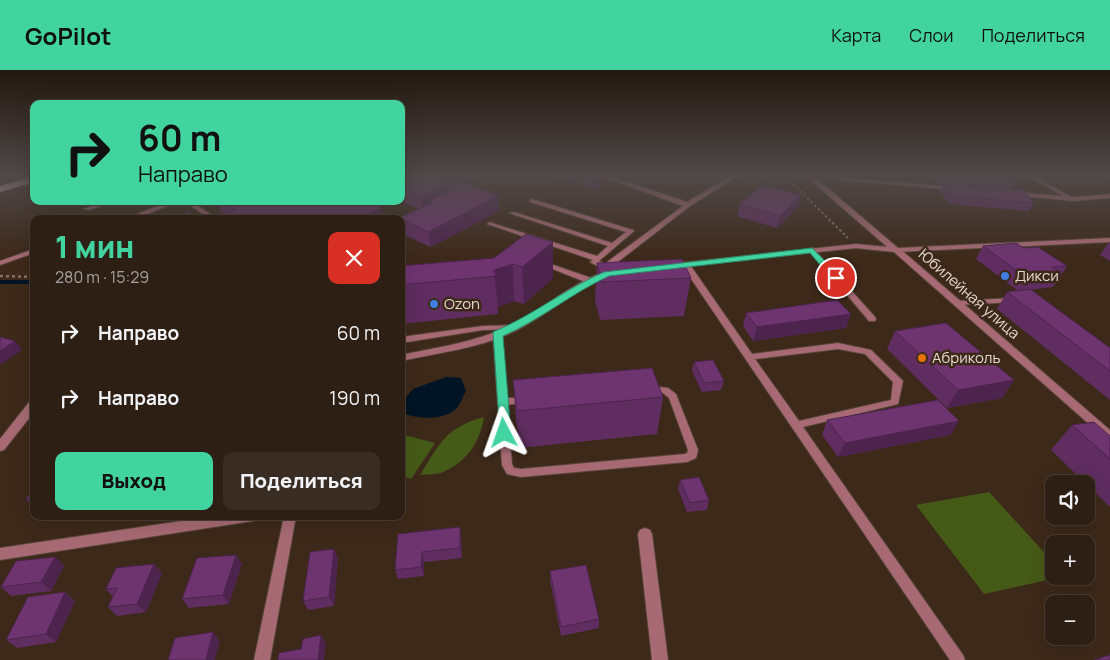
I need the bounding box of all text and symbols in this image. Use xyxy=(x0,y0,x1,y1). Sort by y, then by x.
text: GoPilot xyxy=(25,19,111,52)
text: Карта xyxy=(831,23,881,47)
text: Слои xyxy=(909,23,953,47)
text: Поделиться xyxy=(981,23,1085,47)
text: 60 m xyxy=(138,114,221,162)
icon: right xyxy=(55,120,120,185)
text: Направо xyxy=(138,159,228,189)
text: 1 мин xyxy=(55,226,134,267)
button: close xyxy=(328,232,380,284)
street label: Юбилейная улица xyxy=(914,244,1024,343)
pin xyxy=(815,257,857,299)
icon: arrive xyxy=(822,264,850,292)
place label: Дикси xyxy=(1015,265,1059,286)
text: 280 m · 15:29 xyxy=(55,266,149,288)
marker: Дикси xyxy=(999,270,1011,282)
place label: Ozon xyxy=(444,293,480,314)
marker: Ozon xyxy=(428,298,440,310)
icon: right xyxy=(55,319,83,347)
text: Направо xyxy=(98,320,179,346)
text: 60 m xyxy=(337,320,380,346)
place label: Абриколь xyxy=(932,347,1000,368)
marker: Абриколь xyxy=(916,352,928,364)
icon: right xyxy=(55,384,83,412)
text: Направо xyxy=(98,385,179,411)
text: 190 m xyxy=(329,385,380,411)
position arrow xyxy=(477,406,529,458)
button: Выход xyxy=(55,452,213,510)
button: Поделиться xyxy=(223,452,380,510)
map controls xyxy=(1045,475,1095,645)
button: sound xyxy=(1045,475,1095,525)
button: + xyxy=(1045,535,1095,585)
button: − xyxy=(1045,595,1095,645)

